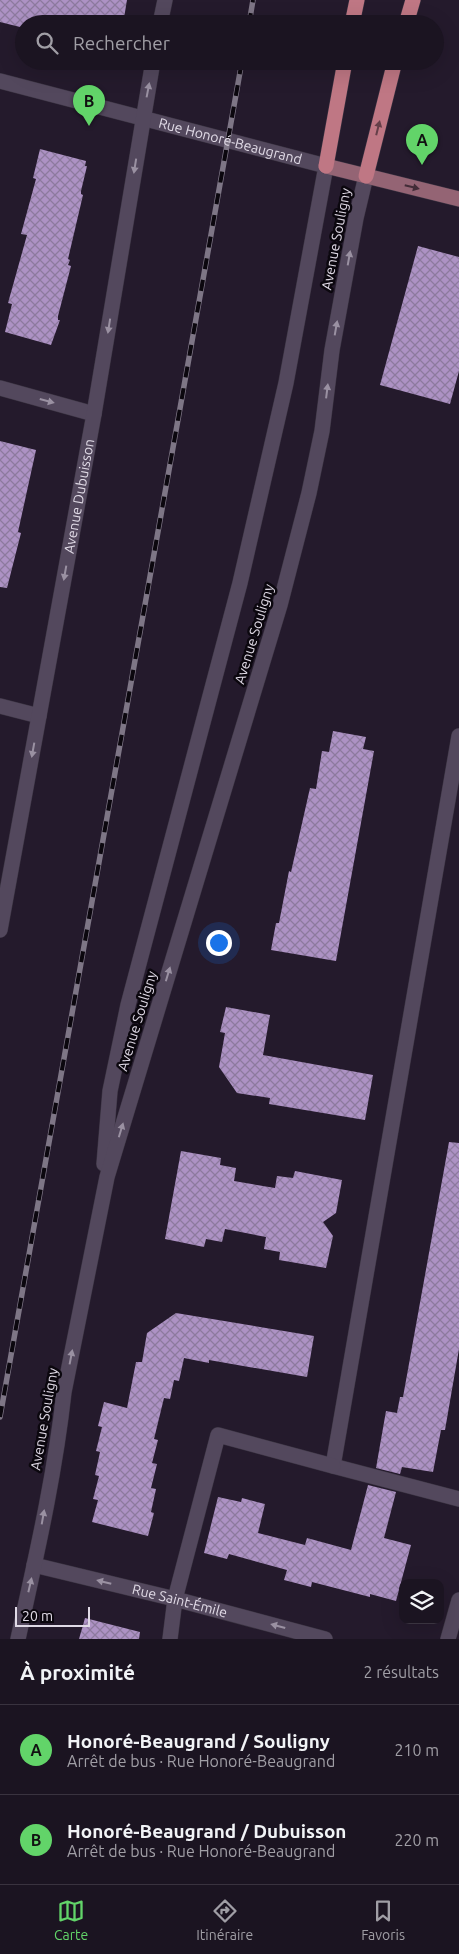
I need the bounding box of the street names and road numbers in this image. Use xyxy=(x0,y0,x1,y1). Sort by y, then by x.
street label: Rue Honoré-Beaugrand xyxy=(157,115,304,167)
street label: Avenue Souligny xyxy=(318,186,354,291)
street label: Avenue Dubuisson xyxy=(61,438,97,555)
street label: Avenue Souligny xyxy=(231,582,277,686)
street label: Avenue Souligny xyxy=(114,969,160,1073)
street label: Avenue Souligny xyxy=(27,1366,61,1471)
street label: Rue Saint-Émile xyxy=(131,1581,229,1621)

